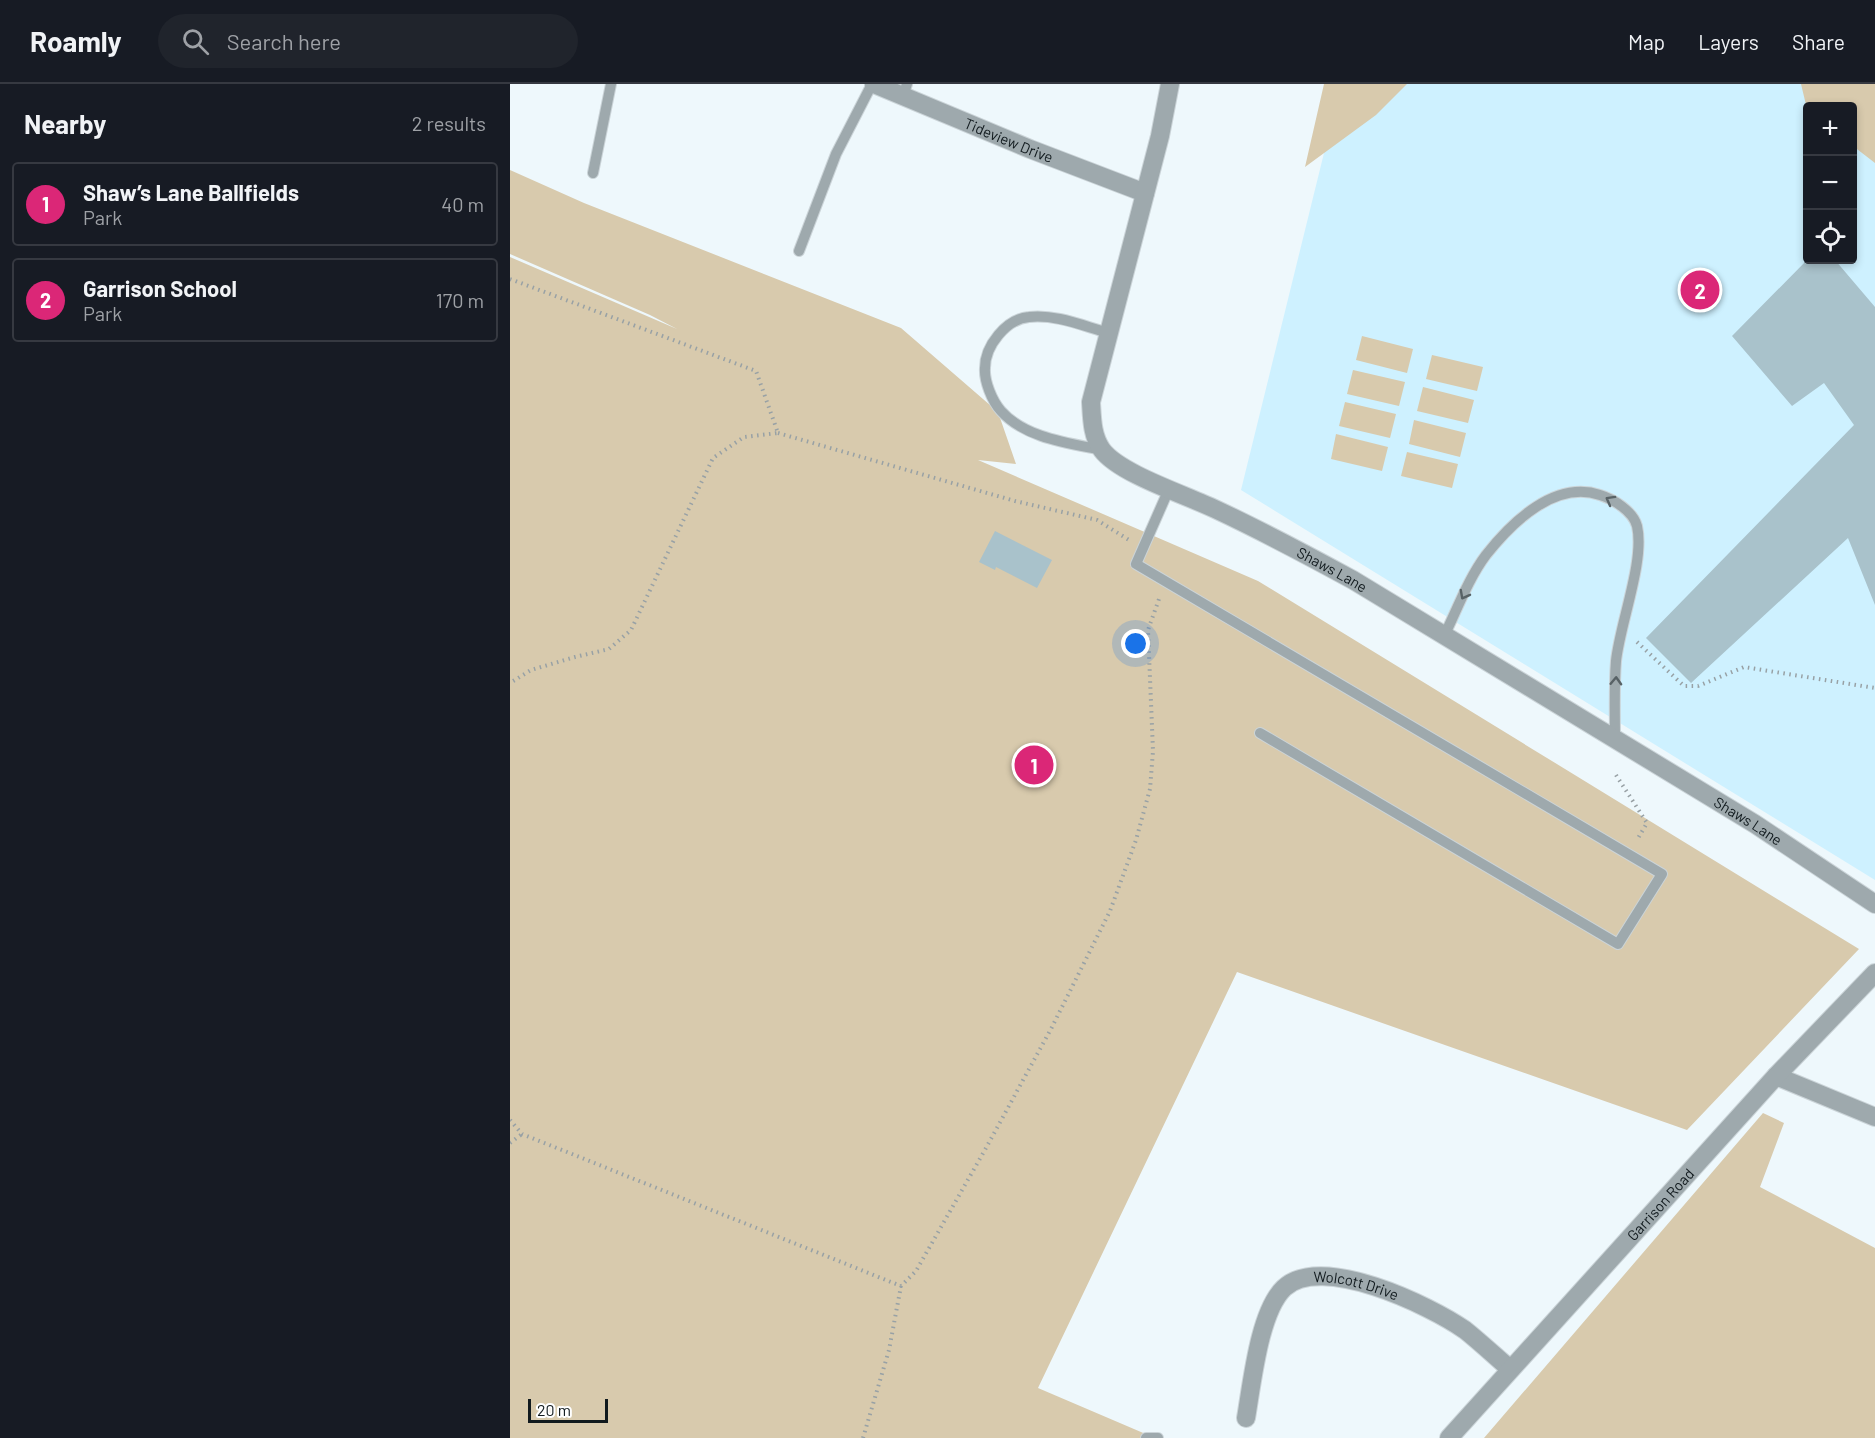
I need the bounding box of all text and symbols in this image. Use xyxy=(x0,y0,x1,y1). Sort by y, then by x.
search box xyxy=(158,14,578,68)
text: Roamly xyxy=(30,24,122,58)
icon: search xyxy=(179,25,212,58)
text: Search here xyxy=(227,28,341,54)
text: Map xyxy=(1628,29,1665,54)
text: Layers xyxy=(1698,29,1759,54)
text: Share xyxy=(1792,29,1845,54)
map controls xyxy=(1803,102,1857,264)
button: + xyxy=(1803,102,1857,156)
text: Nearby xyxy=(24,108,106,139)
text: 2 results xyxy=(412,111,486,135)
street label: Tideview Drive xyxy=(962,114,1056,166)
button: − xyxy=(1803,156,1857,210)
text: Shaw’s Lane Ballfields xyxy=(83,179,299,205)
text: 1 xyxy=(42,192,49,216)
text: 40 m xyxy=(441,192,484,216)
text: Park xyxy=(83,205,122,229)
button: locate xyxy=(1803,210,1857,264)
pin: 2 xyxy=(1680,268,1720,312)
text: Garrison School xyxy=(83,275,237,301)
text: 2 xyxy=(40,288,51,312)
text: 170 m xyxy=(436,288,484,312)
text: Park xyxy=(83,301,122,325)
one-way arrow xyxy=(1606,496,1617,507)
street label: Shaws Lane xyxy=(1294,543,1371,596)
one-way arrow xyxy=(1460,589,1471,599)
your location xyxy=(1121,629,1150,658)
one-way arrow xyxy=(1610,676,1622,685)
pin: 1 xyxy=(1014,742,1054,788)
street label: Shaws Lane xyxy=(1711,792,1786,849)
street label: Garrison Road xyxy=(1623,1164,1697,1244)
street label: Wolcott Drive xyxy=(1313,1267,1401,1303)
scale bar xyxy=(528,1396,608,1424)
text: 20 m xyxy=(537,1400,571,1419)

